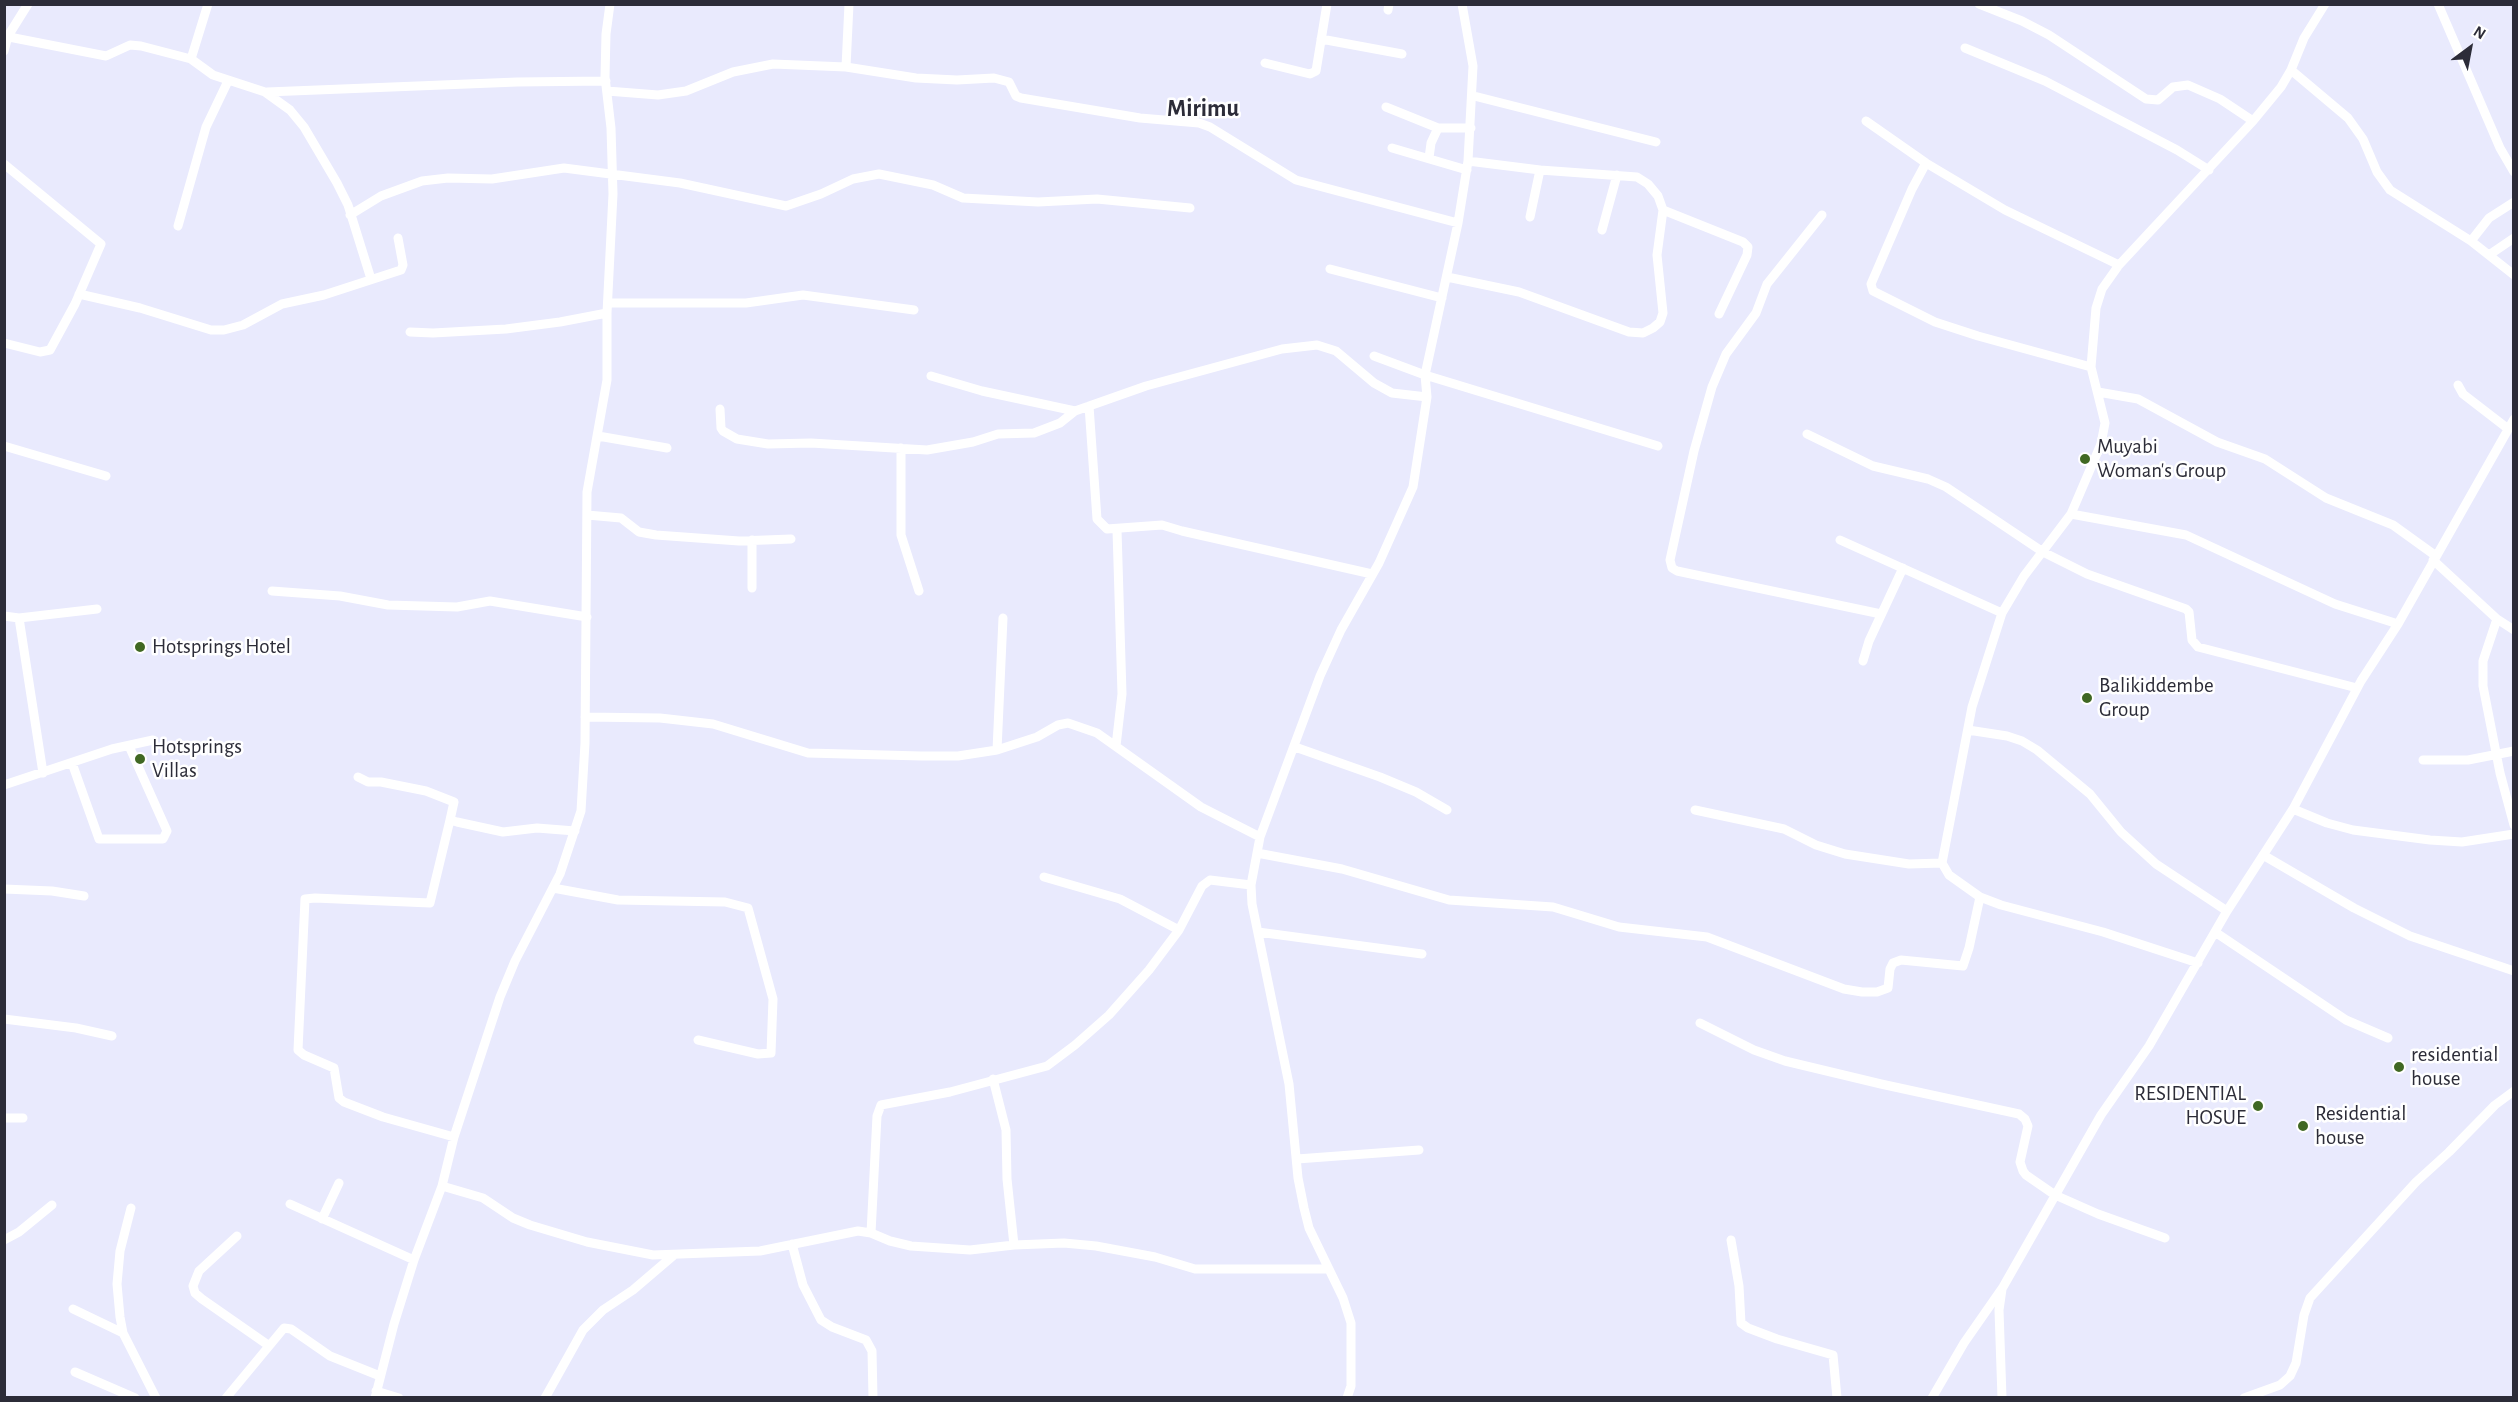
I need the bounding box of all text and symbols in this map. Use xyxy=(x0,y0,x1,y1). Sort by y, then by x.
north arrow xyxy=(2440,18,2500,78)
text: N xyxy=(2471,23,2488,42)
district label: Mirimu xyxy=(1167,95,1239,123)
place label: Muyabi Woman's Group xyxy=(2097,434,2226,484)
marker: Muyabi Woman's Group xyxy=(2078,452,2092,466)
place label: Hotsprings Hotel xyxy=(152,634,291,660)
marker: Hotsprings Hotel xyxy=(133,640,147,654)
place label: Balikiddembe Group xyxy=(2099,673,2214,723)
marker: Balikiddembe Group xyxy=(2080,691,2094,705)
place label: Hotsprings Villas xyxy=(152,734,242,784)
marker: Hotsprings Villas xyxy=(133,752,147,766)
place label: residential house xyxy=(2411,1042,2498,1092)
marker: residential house xyxy=(2392,1060,2406,1074)
place label: RESIDENTIAL HOSUE xyxy=(2134,1081,2246,1131)
marker: RESIDENTIAL HOSUE xyxy=(2251,1099,2265,1113)
place label: Residential house xyxy=(2315,1101,2406,1151)
marker: Residential house xyxy=(2296,1119,2310,1133)

